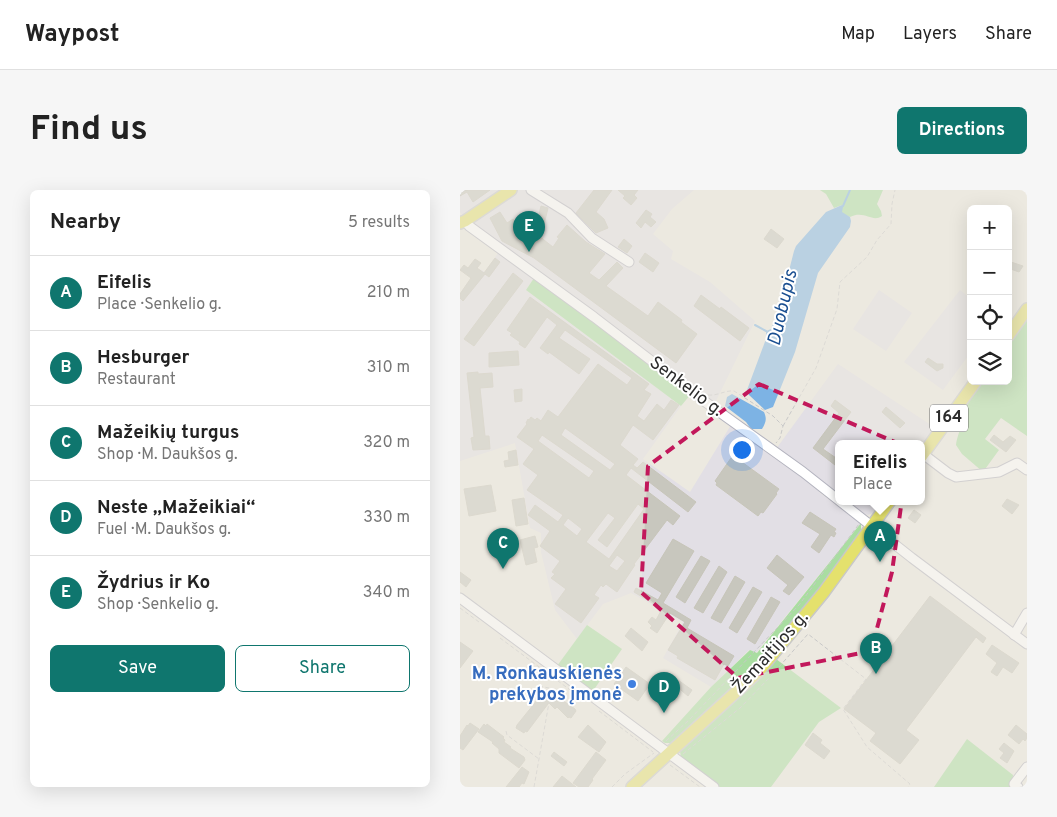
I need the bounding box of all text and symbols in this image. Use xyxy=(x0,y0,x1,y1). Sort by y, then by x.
text: Waypost xyxy=(25,20,119,50)
text: Map xyxy=(841,23,875,46)
text: Layers xyxy=(903,23,957,46)
text: Share xyxy=(985,23,1032,46)
button: Directions xyxy=(897,107,1027,154)
text: Find us xyxy=(30,108,148,152)
map controls xyxy=(967,205,1012,385)
button: + xyxy=(967,205,1012,250)
text: Nearby xyxy=(50,209,121,236)
pin: E xyxy=(513,211,545,252)
text: 5 results xyxy=(348,213,410,233)
button: − xyxy=(967,250,1012,295)
water label: Duobupis xyxy=(763,267,803,348)
text: Eifelis xyxy=(97,271,152,295)
text: A xyxy=(60,283,72,303)
text: 210 m xyxy=(367,283,410,303)
text: Place · Senkelio g. xyxy=(97,295,221,315)
button: locate xyxy=(967,295,1012,340)
button: layers xyxy=(967,340,1012,385)
text: Hesburger xyxy=(97,346,189,370)
street label: Senkelio g. xyxy=(644,352,728,422)
text: B xyxy=(60,358,72,378)
text: 310 m xyxy=(367,358,410,378)
text: Restaurant xyxy=(97,370,176,390)
road number: 164 xyxy=(930,404,968,432)
text: Mažeikių turgus xyxy=(97,421,239,445)
text: C xyxy=(61,433,71,453)
text: 320 m xyxy=(363,433,410,453)
your location xyxy=(729,437,755,463)
popup xyxy=(835,440,925,505)
text: Shop · M. Daukšos g. xyxy=(97,445,238,465)
text: Eifelis xyxy=(853,451,907,475)
text: Place xyxy=(853,475,892,495)
text: Neste „Mažeikiai“ xyxy=(97,496,255,520)
text: D xyxy=(60,508,72,528)
text: 330 m xyxy=(363,508,410,528)
text: Fuel · M. Daukšos g. xyxy=(97,520,231,540)
pin: A xyxy=(864,521,896,562)
pin: C xyxy=(487,528,519,569)
text: Žydrius ir Ko xyxy=(97,571,210,595)
text: E xyxy=(61,583,71,603)
text: 340 m xyxy=(363,583,410,603)
text: Shop · Senkelio g. xyxy=(97,595,218,615)
street label: Žemaitijos g. xyxy=(726,606,814,699)
pin: B xyxy=(860,633,892,674)
button: Save xyxy=(50,645,225,692)
button: Share xyxy=(235,645,410,692)
place label: M. Ronkauskienės prekybos įmonė xyxy=(472,663,622,707)
pin: D xyxy=(648,672,680,713)
marker: M. Ronkauskienės prekybos įmonė xyxy=(626,678,638,690)

